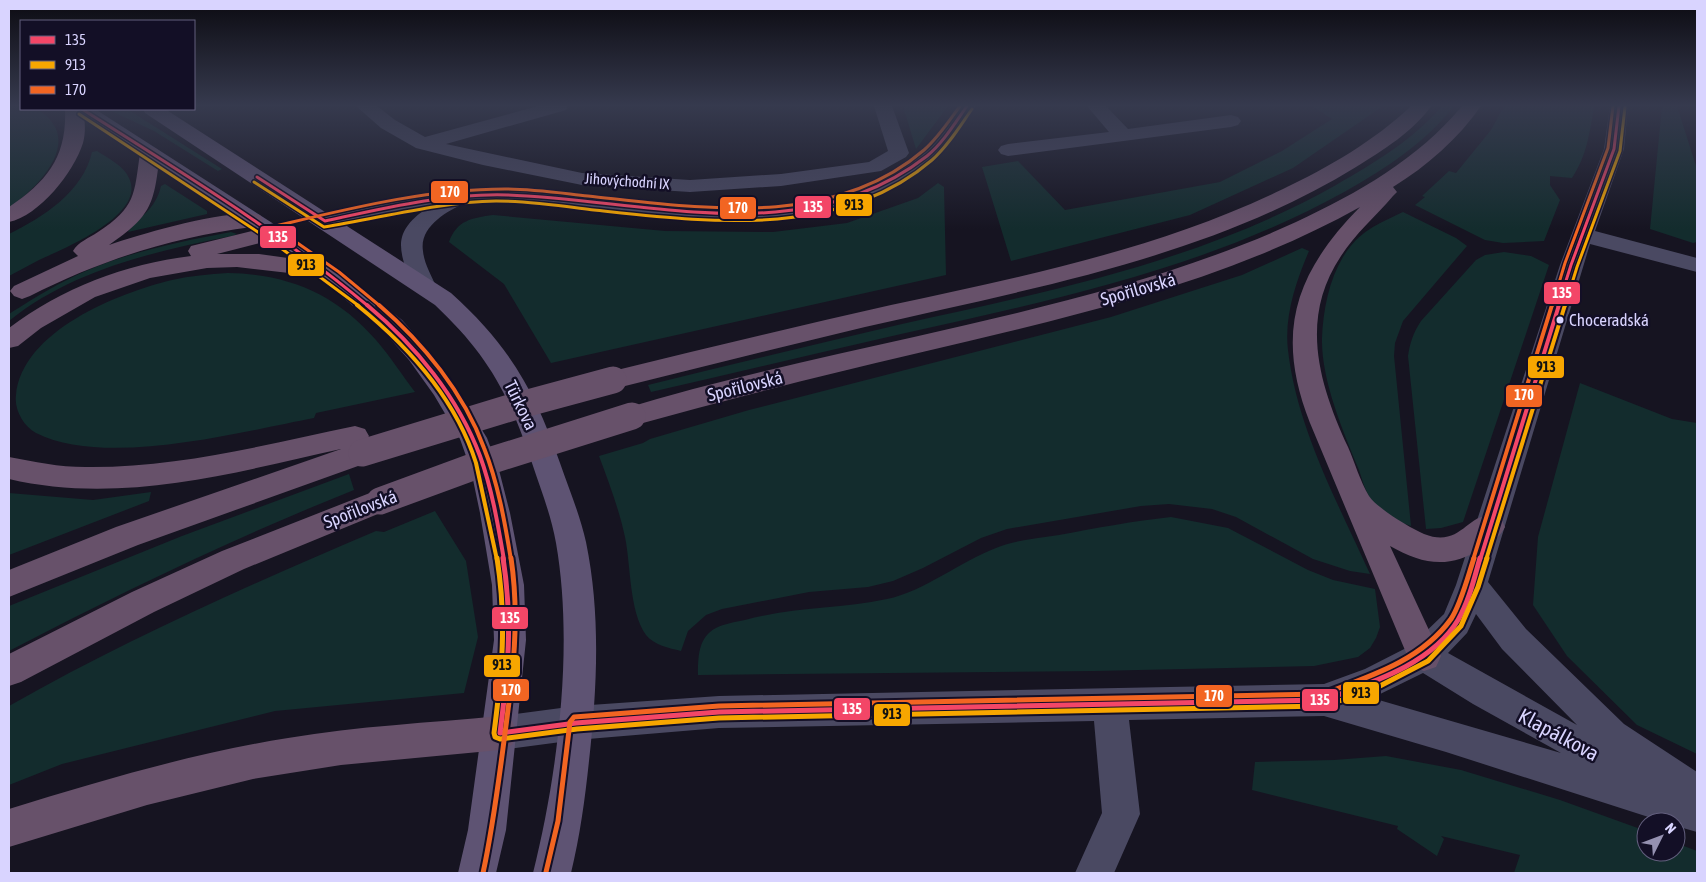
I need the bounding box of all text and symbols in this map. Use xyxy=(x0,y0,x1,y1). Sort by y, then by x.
legend xyxy=(20,20,195,110)
text: 135 xyxy=(65,31,86,48)
text: 913 xyxy=(65,56,86,73)
text: 170 xyxy=(65,81,86,98)
street label: Jihovýchodní IX xyxy=(584,170,670,192)
line badge: 170 xyxy=(430,180,469,204)
text: 170 xyxy=(440,184,460,200)
line badge: 913 xyxy=(835,193,873,217)
line badge: 135 xyxy=(794,195,832,219)
line badge: 170 xyxy=(719,196,757,220)
text: 913 xyxy=(844,197,864,213)
text: 135 xyxy=(803,199,823,215)
text: 170 xyxy=(728,200,748,216)
line badge: 135 xyxy=(259,225,297,249)
text: 135 xyxy=(268,229,288,245)
line badge: 913 xyxy=(287,253,325,277)
text: 913 xyxy=(296,257,316,273)
street label: Spořilovská xyxy=(1098,268,1178,310)
line badge: 135 xyxy=(1543,281,1581,305)
text: 135 xyxy=(1552,285,1572,301)
place label: Choceradská xyxy=(1569,310,1649,330)
marker: Choceradská xyxy=(1555,315,1565,325)
line badge: 913 xyxy=(1527,355,1565,379)
text: 913 xyxy=(1536,359,1556,375)
street label: Spořilovská xyxy=(705,367,785,405)
street label: Türkova xyxy=(500,377,542,433)
line badge: 170 xyxy=(1505,384,1543,408)
text: 170 xyxy=(1514,387,1534,403)
street label: Spořilovská xyxy=(320,485,400,533)
line badge: 135 xyxy=(491,606,529,630)
text: 135 xyxy=(500,610,520,626)
line badge: 913 xyxy=(483,654,521,678)
text: 913 xyxy=(492,657,512,673)
line badge: 170 xyxy=(492,678,530,702)
line badge: 913 xyxy=(1342,681,1380,705)
text: 170 xyxy=(501,682,521,698)
line badge: 170 xyxy=(1195,684,1233,708)
text: 913 xyxy=(1351,685,1371,701)
text: 170 xyxy=(1204,688,1224,704)
line badge: 135 xyxy=(1301,688,1339,712)
text: 135 xyxy=(1310,692,1330,708)
line badge: 135 xyxy=(833,697,871,721)
text: 135 xyxy=(842,701,862,717)
line badge: 913 xyxy=(873,703,911,727)
street label: Klapálkova xyxy=(1515,703,1603,765)
text: 913 xyxy=(882,706,902,722)
north arrow xyxy=(1636,812,1686,862)
text: N xyxy=(1662,820,1679,837)

